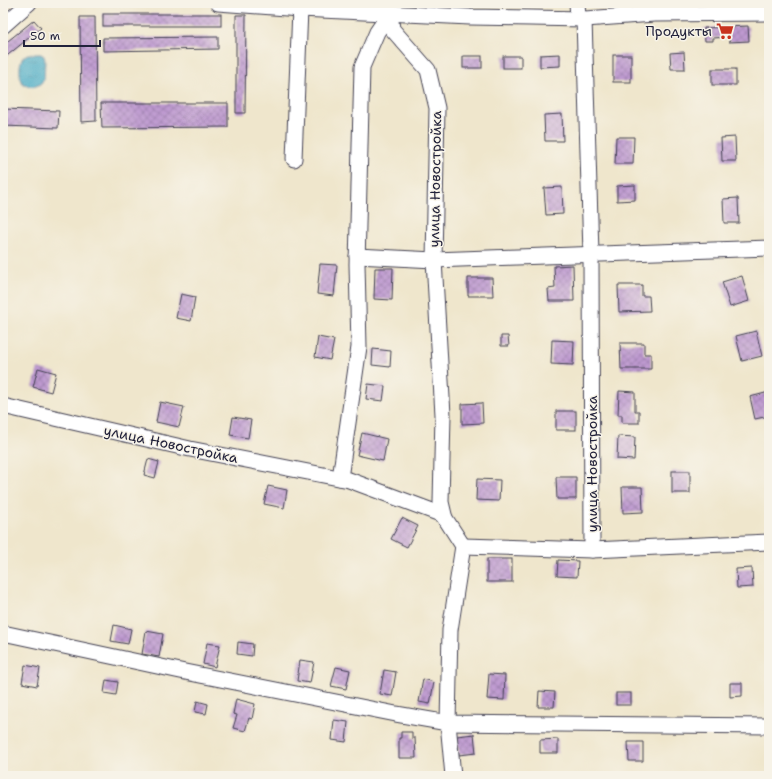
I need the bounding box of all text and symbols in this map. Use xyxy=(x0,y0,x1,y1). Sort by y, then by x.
supermarket icon: Продукты xyxy=(715,21,735,41)
scale bar xyxy=(24,22,100,48)
place label: Продукты xyxy=(645,22,712,40)
text: 50 m xyxy=(30,28,60,44)
street label: улица Новостройка xyxy=(425,110,445,248)
street label: улица Новостройка xyxy=(583,395,601,532)
street label: улица Новостройка xyxy=(102,421,240,467)

